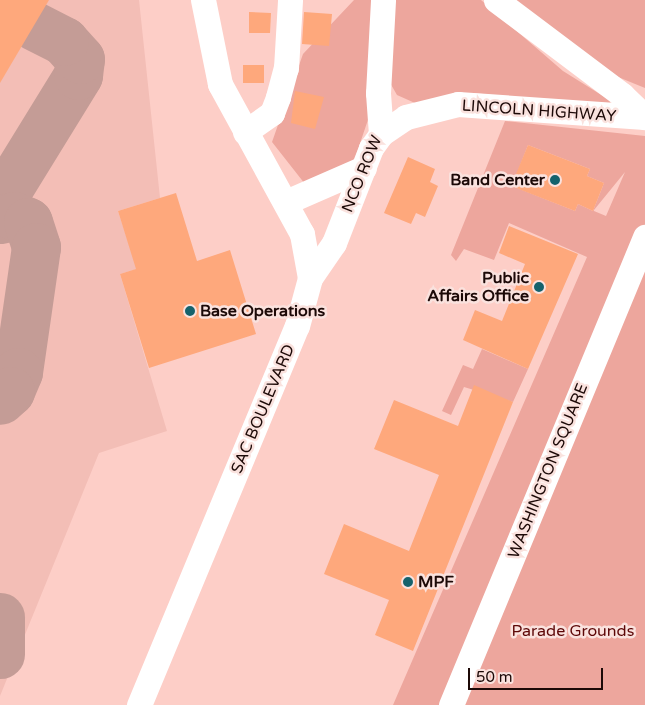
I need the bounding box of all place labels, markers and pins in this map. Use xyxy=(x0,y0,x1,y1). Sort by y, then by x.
place label: Band Center xyxy=(450,170,545,190)
marker: Band Center xyxy=(549,174,561,186)
place label: Public Affairs Office xyxy=(427,268,529,306)
marker: Public Affairs Office xyxy=(533,281,545,293)
place label: Base Operations xyxy=(200,301,325,321)
marker: Base Operations xyxy=(184,305,196,317)
place label: MPF xyxy=(418,572,454,592)
marker: MPF xyxy=(402,576,414,588)

